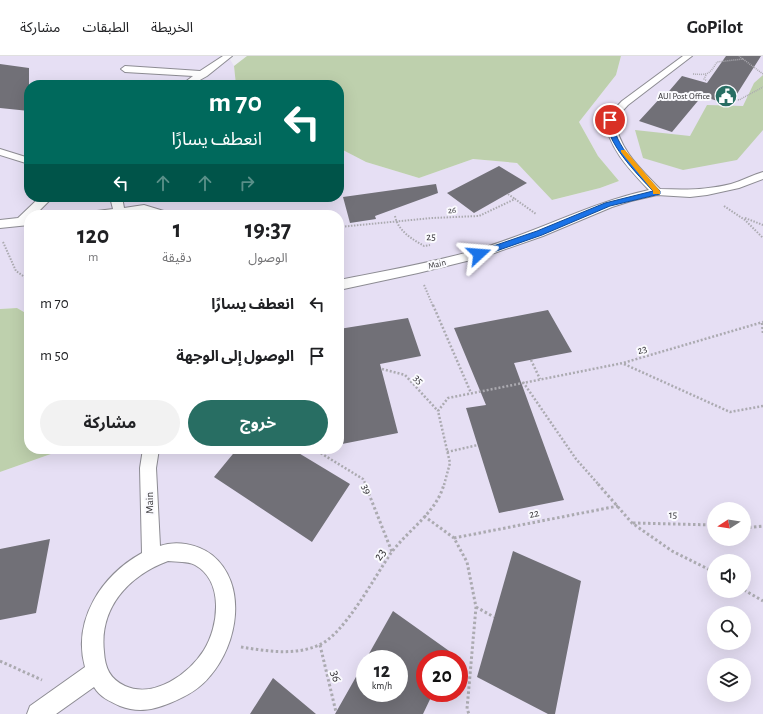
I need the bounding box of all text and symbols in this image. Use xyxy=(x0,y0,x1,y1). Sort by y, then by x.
text: GoPilot xyxy=(687,18,743,37)
text: مشاركة xyxy=(20,21,60,35)
text: الطبقات xyxy=(82,21,129,35)
text: الخريطة xyxy=(151,21,193,35)
public building icon: AUI Post Office xyxy=(713,83,739,109)
text: 70 m xyxy=(208,89,262,117)
place label: AUI Post Office xyxy=(658,92,710,101)
icon: left xyxy=(276,96,328,148)
pin xyxy=(593,103,627,137)
icon: arrive xyxy=(599,109,621,131)
text: انعطف يسارًا xyxy=(172,131,262,149)
icon: left xyxy=(110,172,132,194)
icon: ahead xyxy=(152,172,174,194)
icon: ahead xyxy=(194,172,216,194)
icon: right xyxy=(236,172,258,194)
street label: 26 xyxy=(448,206,456,215)
text: 1 xyxy=(173,218,181,242)
text: 19:37 xyxy=(245,218,291,242)
text: 120 xyxy=(77,224,109,248)
street label: 25 xyxy=(426,231,436,242)
position arrow xyxy=(458,233,500,275)
text: m xyxy=(88,251,98,264)
text: دقيقة xyxy=(162,252,192,265)
text: الوصول xyxy=(248,252,288,265)
street label: Main xyxy=(427,258,447,271)
icon: left xyxy=(306,293,328,315)
text: 70 m xyxy=(40,296,69,311)
text: انعطف يسارًا xyxy=(211,297,294,312)
street label: 23 xyxy=(636,343,649,356)
icon: arrive xyxy=(306,345,328,367)
text: 50 m xyxy=(40,348,69,363)
text: الوصول إلى الوجهة xyxy=(176,349,294,364)
street label: 35 xyxy=(411,372,426,387)
button: مشاركة xyxy=(40,400,180,446)
button: خروج xyxy=(188,400,328,446)
street label: 39 xyxy=(360,483,373,496)
street label: Main xyxy=(144,492,155,514)
north arrow xyxy=(707,502,751,546)
map controls xyxy=(707,502,751,702)
street label: 22 xyxy=(528,507,540,520)
street label: 15 xyxy=(669,509,678,520)
street label: 23 xyxy=(372,547,389,563)
button: sound xyxy=(707,554,751,598)
button: search xyxy=(707,606,751,650)
speed limit sign: 20 xyxy=(416,650,468,702)
button: layers xyxy=(707,658,751,702)
text: 12 xyxy=(374,661,390,681)
street label: 36 xyxy=(328,669,343,683)
text: km/h xyxy=(372,681,392,691)

